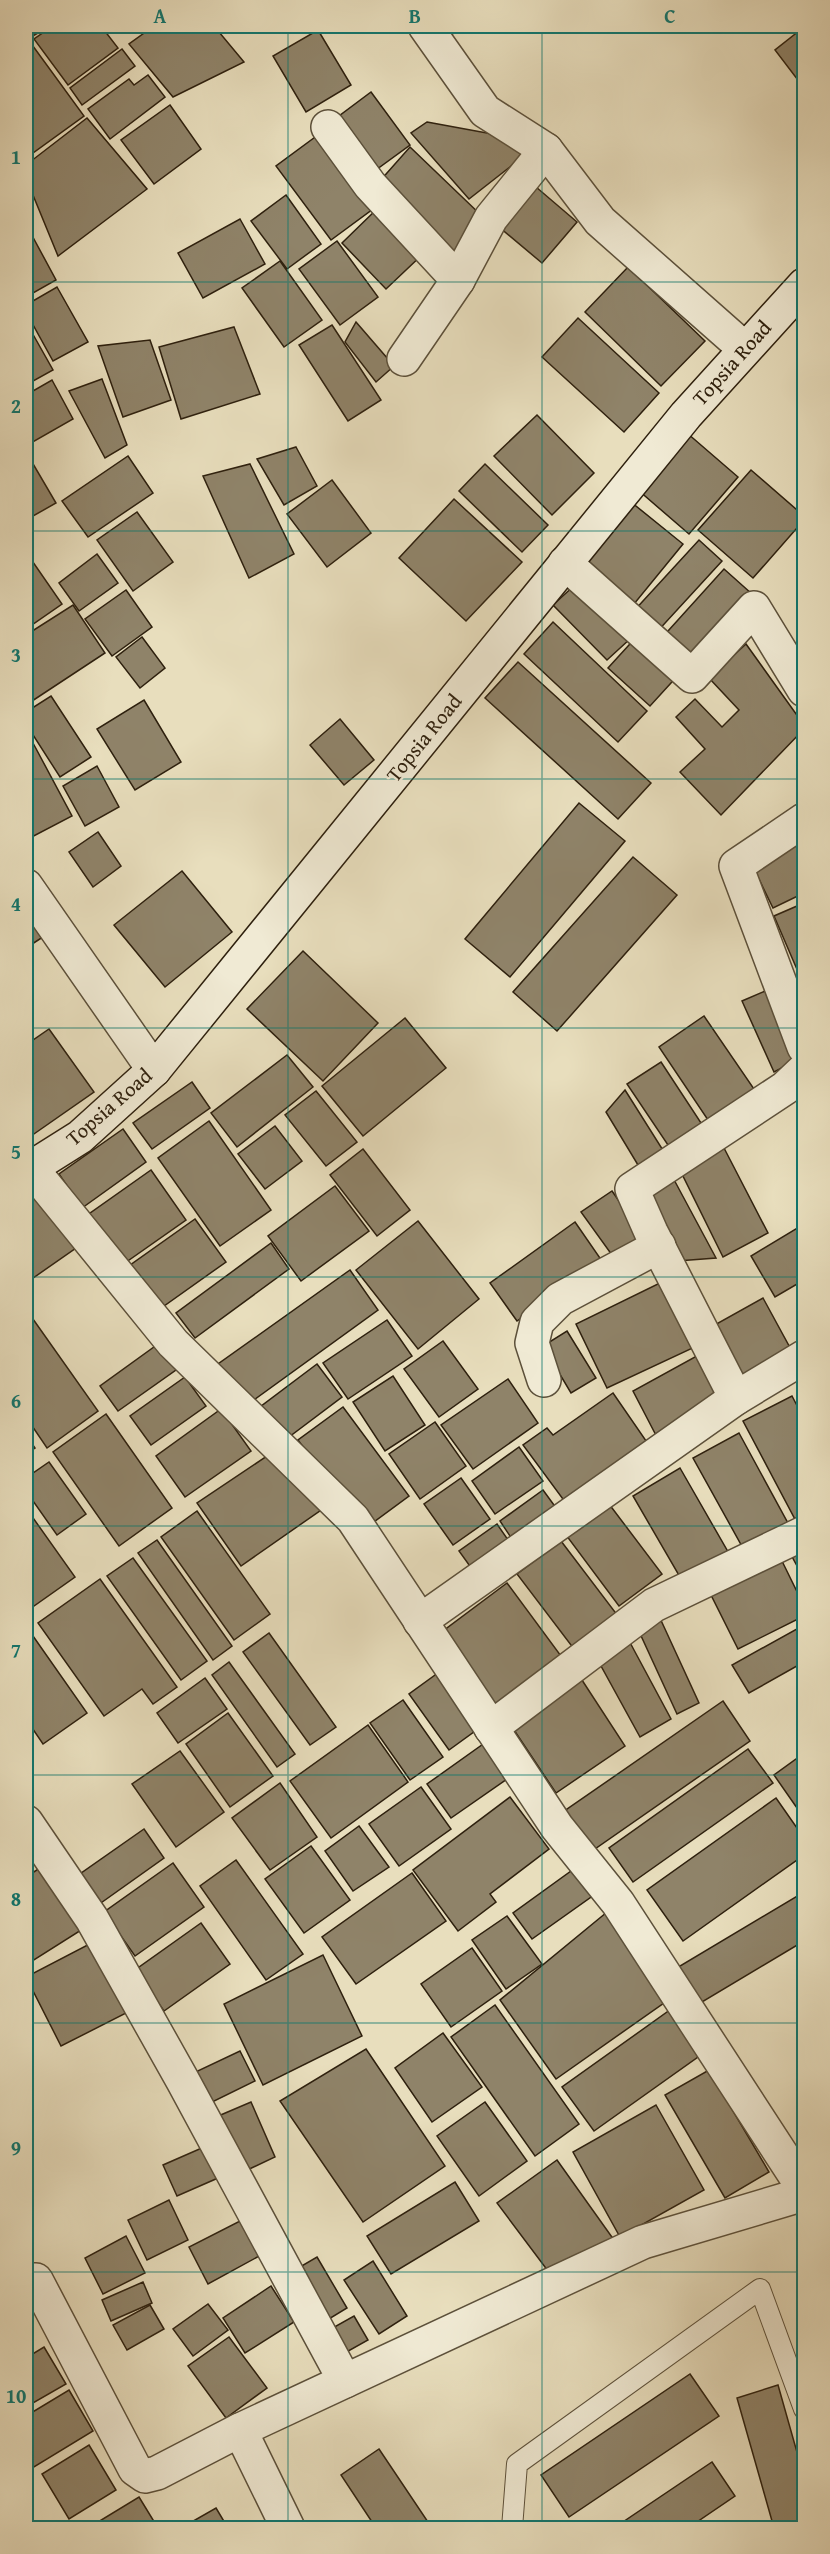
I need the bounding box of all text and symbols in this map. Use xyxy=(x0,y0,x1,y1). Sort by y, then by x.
text: A xyxy=(154,1,167,30)
text: B xyxy=(409,1,421,30)
text: C xyxy=(664,1,676,30)
text: 1 xyxy=(11,142,21,171)
street label: Topsia Road xyxy=(685,312,779,412)
text: 2 xyxy=(11,391,21,420)
text: 3 xyxy=(11,640,21,669)
street label: Topsia Road xyxy=(378,686,469,789)
text: 4 xyxy=(11,889,21,918)
street label: Topsia Road xyxy=(59,1060,159,1153)
text: 5 xyxy=(11,1137,21,1166)
text: 6 xyxy=(11,1386,21,1415)
text: 7 xyxy=(11,1635,21,1664)
text: 8 xyxy=(11,1884,21,1913)
text: 9 xyxy=(11,2133,21,2162)
text: 10 xyxy=(6,2381,26,2410)

